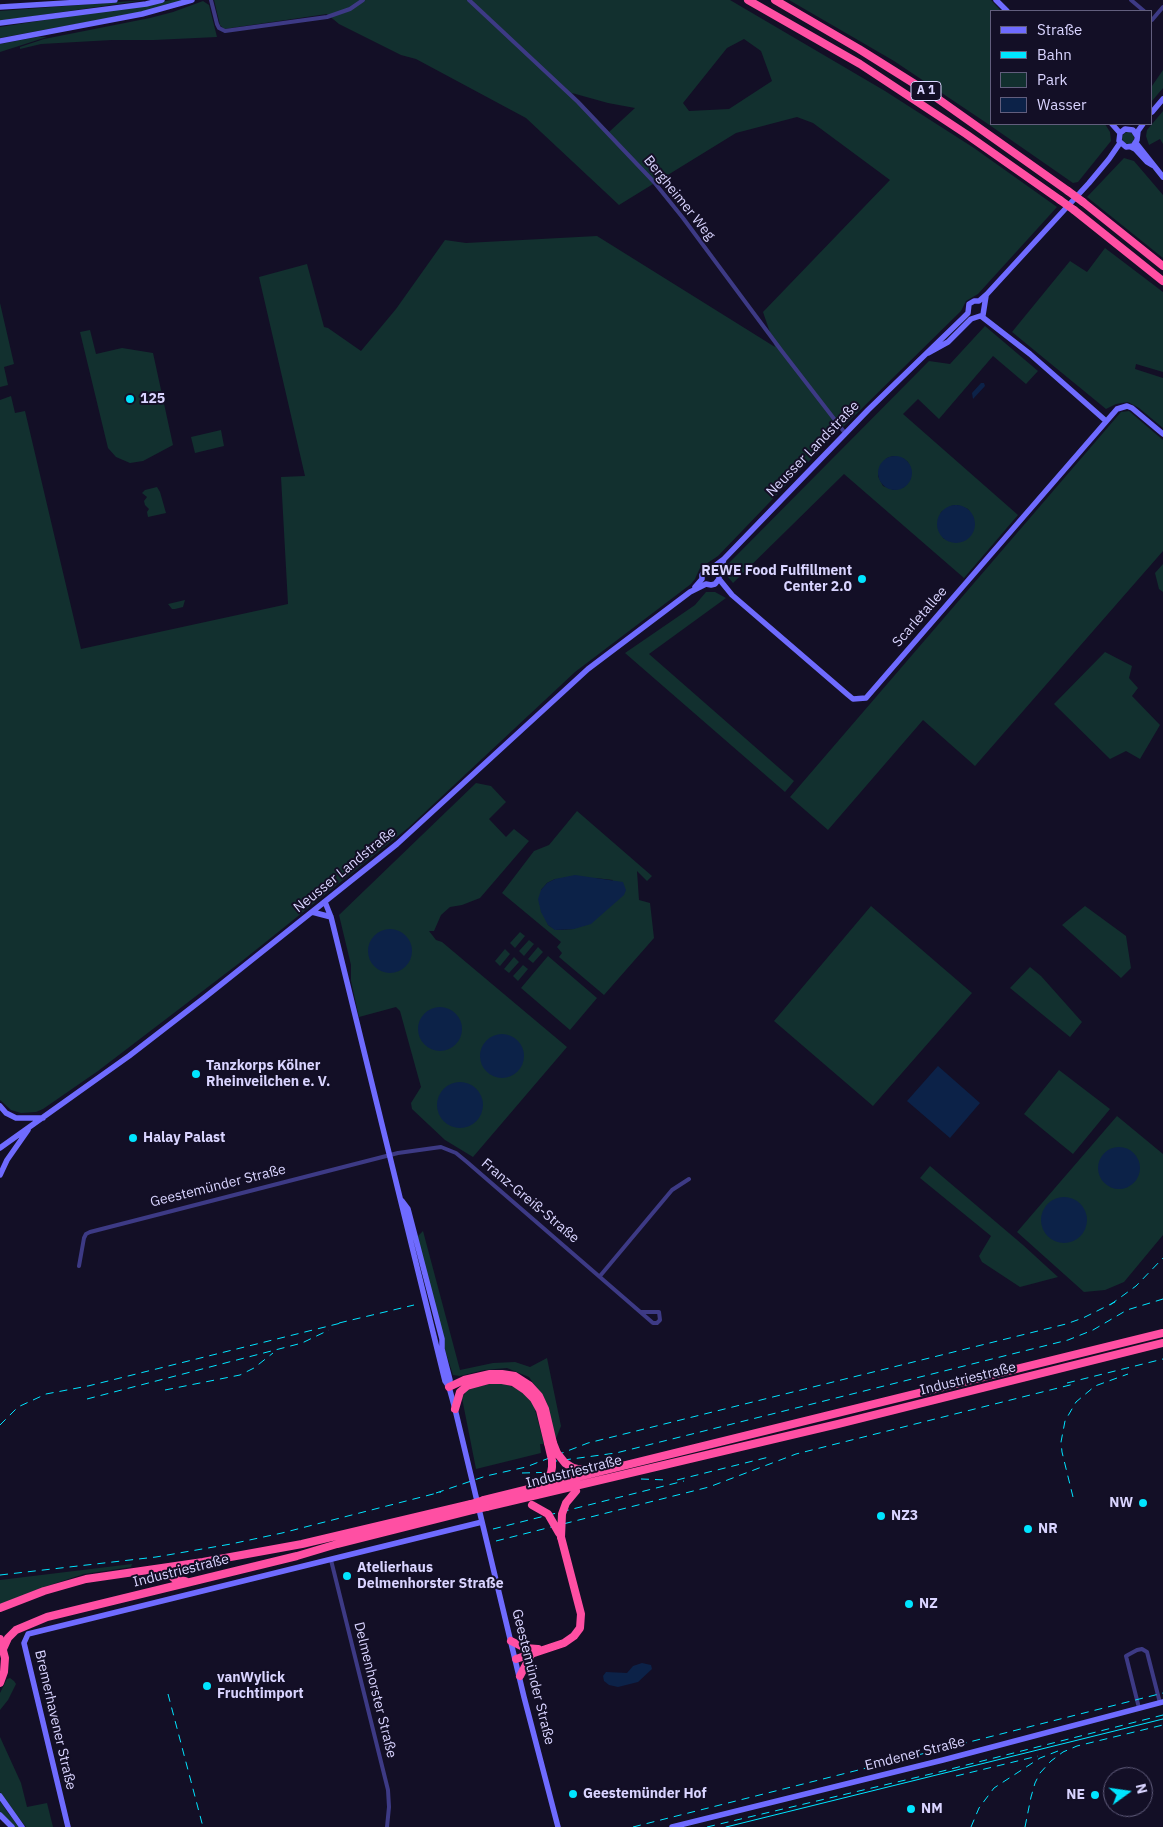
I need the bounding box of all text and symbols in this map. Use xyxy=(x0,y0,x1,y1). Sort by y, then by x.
legend xyxy=(990,10,1153,125)
text: Straße xyxy=(1037,20,1082,39)
text: Bahn xyxy=(1037,45,1072,64)
text: Park xyxy=(1037,70,1067,89)
road number: A 1 xyxy=(911,82,941,100)
text: Wasser xyxy=(1037,95,1087,114)
street label: Bergheimer Weg xyxy=(640,152,718,244)
place label: 125 xyxy=(140,391,165,407)
marker: 125 xyxy=(124,393,136,405)
street label: Neusser Landstraße xyxy=(763,398,863,500)
place label: REWE Food Fulfillment Center 2.0 xyxy=(701,563,852,596)
marker: REWE Food Fulfillment Center 2.0 xyxy=(856,573,868,585)
street label: Scarletallee xyxy=(889,583,951,651)
street label: Neusser Landstraße xyxy=(291,824,399,916)
place label: Tanzkorps Kölner Rheinveilchen e. V. xyxy=(206,1058,330,1090)
marker: Tanzkorps Kölner Rheinveilchen e. V. xyxy=(190,1068,202,1080)
place label: Halay Palast xyxy=(143,1130,225,1146)
marker: Halay Palast xyxy=(127,1132,139,1144)
street label: Franz-Greiß-Straße xyxy=(478,1155,582,1247)
street label: Geestemünder Straße xyxy=(149,1161,287,1211)
street label: Industriestraße xyxy=(918,1359,1018,1399)
street label: Industriestraße xyxy=(524,1452,624,1492)
place label: NW xyxy=(1109,1495,1133,1511)
marker: NW xyxy=(1137,1497,1149,1509)
place label: NZ3 xyxy=(891,1508,918,1524)
marker: NZ3 xyxy=(875,1510,887,1522)
place label: NR xyxy=(1038,1521,1058,1537)
marker: NR xyxy=(1022,1523,1034,1535)
street label: Industriestraße xyxy=(131,1551,231,1591)
place label: Atelierhaus Delmenhorster Straße xyxy=(357,1560,504,1592)
marker: Atelierhaus Delmenhorster Straße xyxy=(341,1570,353,1582)
place label: NZ xyxy=(919,1596,938,1612)
marker: NZ xyxy=(903,1598,915,1610)
street label: Geestemünder Straße xyxy=(508,1608,558,1746)
street label: Delmenhorster Straße xyxy=(350,1620,400,1760)
street label: Bremerhavener Straße xyxy=(31,1648,79,1792)
place label: vanWylick Fruchtimport xyxy=(217,1670,304,1702)
marker: vanWylick Fruchtimport xyxy=(201,1680,213,1692)
street label: Emdener Straße xyxy=(863,1733,967,1775)
north arrow xyxy=(1103,1767,1153,1817)
text: N xyxy=(1132,1782,1152,1796)
place label: Geestemünder Hof xyxy=(583,1786,706,1802)
place label: NE xyxy=(1066,1787,1085,1803)
marker: Geestemünder Hof xyxy=(567,1788,579,1800)
marker: NE xyxy=(1089,1789,1101,1801)
place label: NM xyxy=(921,1801,943,1817)
marker: NM xyxy=(905,1803,917,1815)

